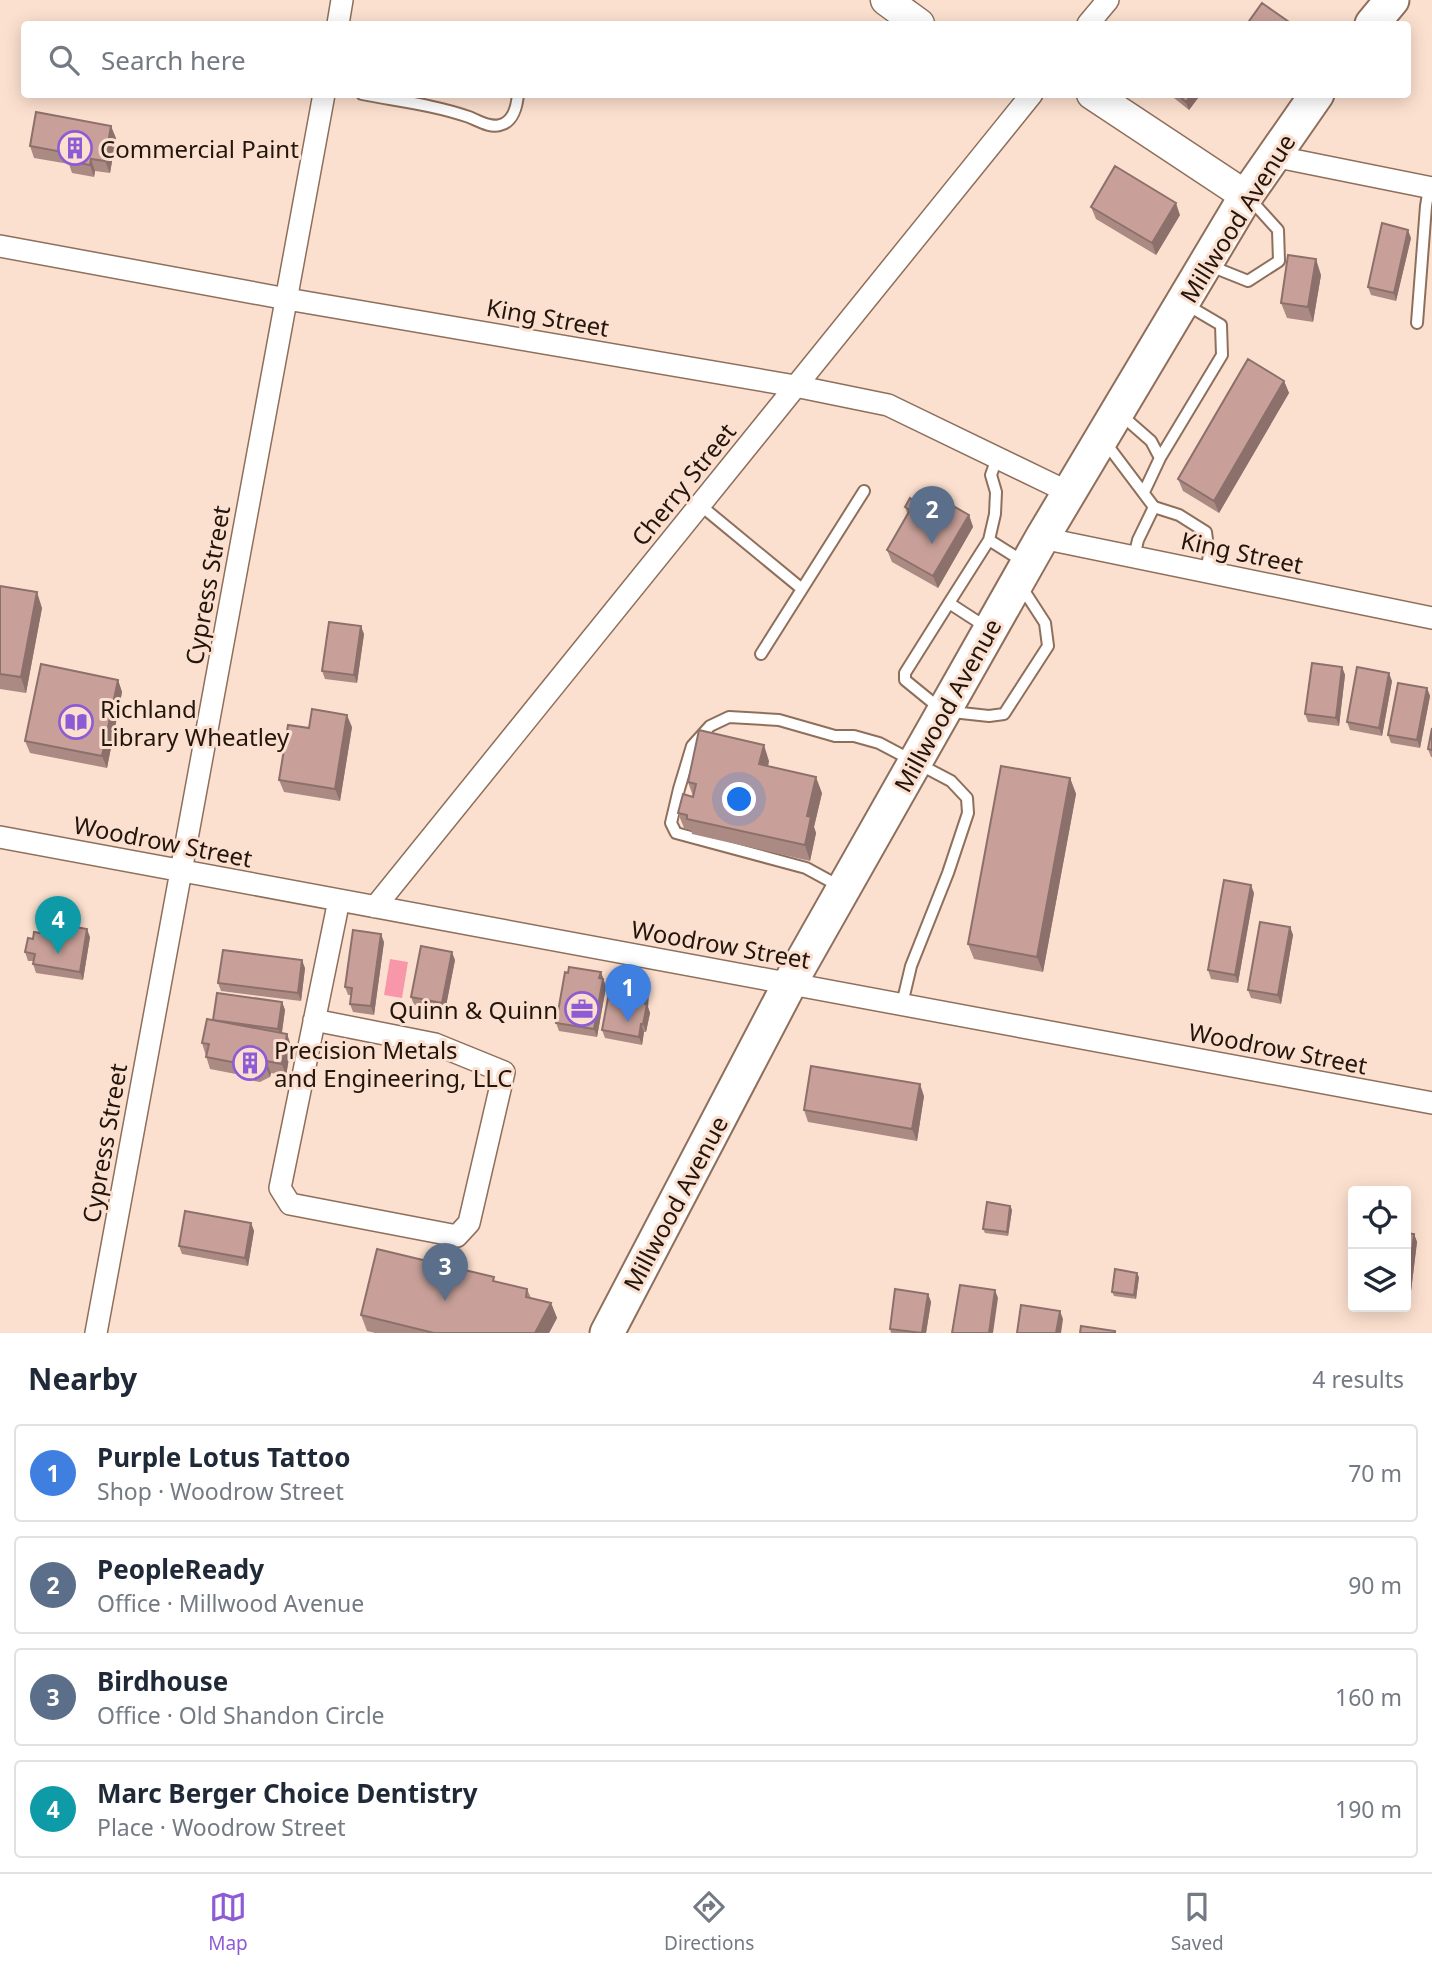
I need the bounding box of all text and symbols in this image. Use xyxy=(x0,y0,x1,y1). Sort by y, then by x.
search box xyxy=(21,21,1411,98)
icon: search xyxy=(45,41,83,79)
text: Search here xyxy=(101,42,246,78)
street label: Millwood Avenue xyxy=(1172,127,1302,309)
building icon: Commercial Paint xyxy=(56,129,94,167)
place label: Commercial Paint xyxy=(100,132,299,165)
street label: King Street xyxy=(484,290,612,344)
street label: Cherry Street xyxy=(623,416,743,552)
pin: 2 xyxy=(909,486,955,544)
street label: Cypress Street xyxy=(177,502,237,667)
street label: King Street xyxy=(1178,523,1306,581)
street label: Millwood Avenue xyxy=(886,612,1008,798)
place label: Richland Library Wheatley xyxy=(100,692,290,753)
library icon: Richland Library Wheatley xyxy=(57,703,95,741)
your location xyxy=(722,782,756,816)
street label: Woodrow Street xyxy=(71,808,255,875)
pin: 4 xyxy=(35,896,81,954)
street label: Woodrow Street xyxy=(629,912,813,976)
pin: 1 xyxy=(605,964,651,1022)
office icon: Quinn & Quinn xyxy=(563,990,601,1028)
place label: Quinn & Quinn xyxy=(389,993,558,1026)
street label: Woodrow Street xyxy=(1186,1015,1370,1082)
place label: Precision Metals and Engineering, LLC xyxy=(274,1033,513,1094)
building icon: Precision Metals and Engineering, LLC xyxy=(231,1044,269,1082)
street label: Cypress Street xyxy=(74,1060,134,1225)
street label: Millwood Avenue xyxy=(615,1110,735,1296)
map controls xyxy=(1348,1186,1411,1312)
button: locate xyxy=(1348,1186,1411,1249)
pin: 3 xyxy=(422,1243,468,1301)
button: layers xyxy=(1348,1249,1411,1312)
text: Nearby xyxy=(28,1358,137,1399)
text: 4 results xyxy=(1312,1363,1404,1395)
text: Purple Lotus Tattoo xyxy=(97,1439,350,1475)
text: 1 xyxy=(46,1457,60,1489)
text: 70 m xyxy=(1348,1457,1402,1489)
text: Shop · Woodrow Street xyxy=(97,1475,344,1507)
text: PeopleReady xyxy=(97,1551,264,1587)
text: 2 xyxy=(46,1569,60,1601)
text: 90 m xyxy=(1348,1569,1402,1601)
text: Office · Millwood Avenue xyxy=(97,1587,364,1619)
text: Birdhouse xyxy=(97,1663,228,1699)
text: 3 xyxy=(46,1681,60,1713)
text: 160 m xyxy=(1335,1681,1402,1713)
text: Office · Old Shandon Circle xyxy=(97,1699,385,1731)
text: Marc Berger Choice Dentistry xyxy=(97,1775,478,1811)
text: 4 xyxy=(46,1793,60,1825)
text: 190 m xyxy=(1335,1793,1402,1825)
text: Place · Woodrow Street xyxy=(97,1811,346,1843)
tab: Map xyxy=(208,1888,248,1956)
tab: Directions xyxy=(664,1888,754,1956)
tab: Saved xyxy=(1171,1888,1224,1956)

